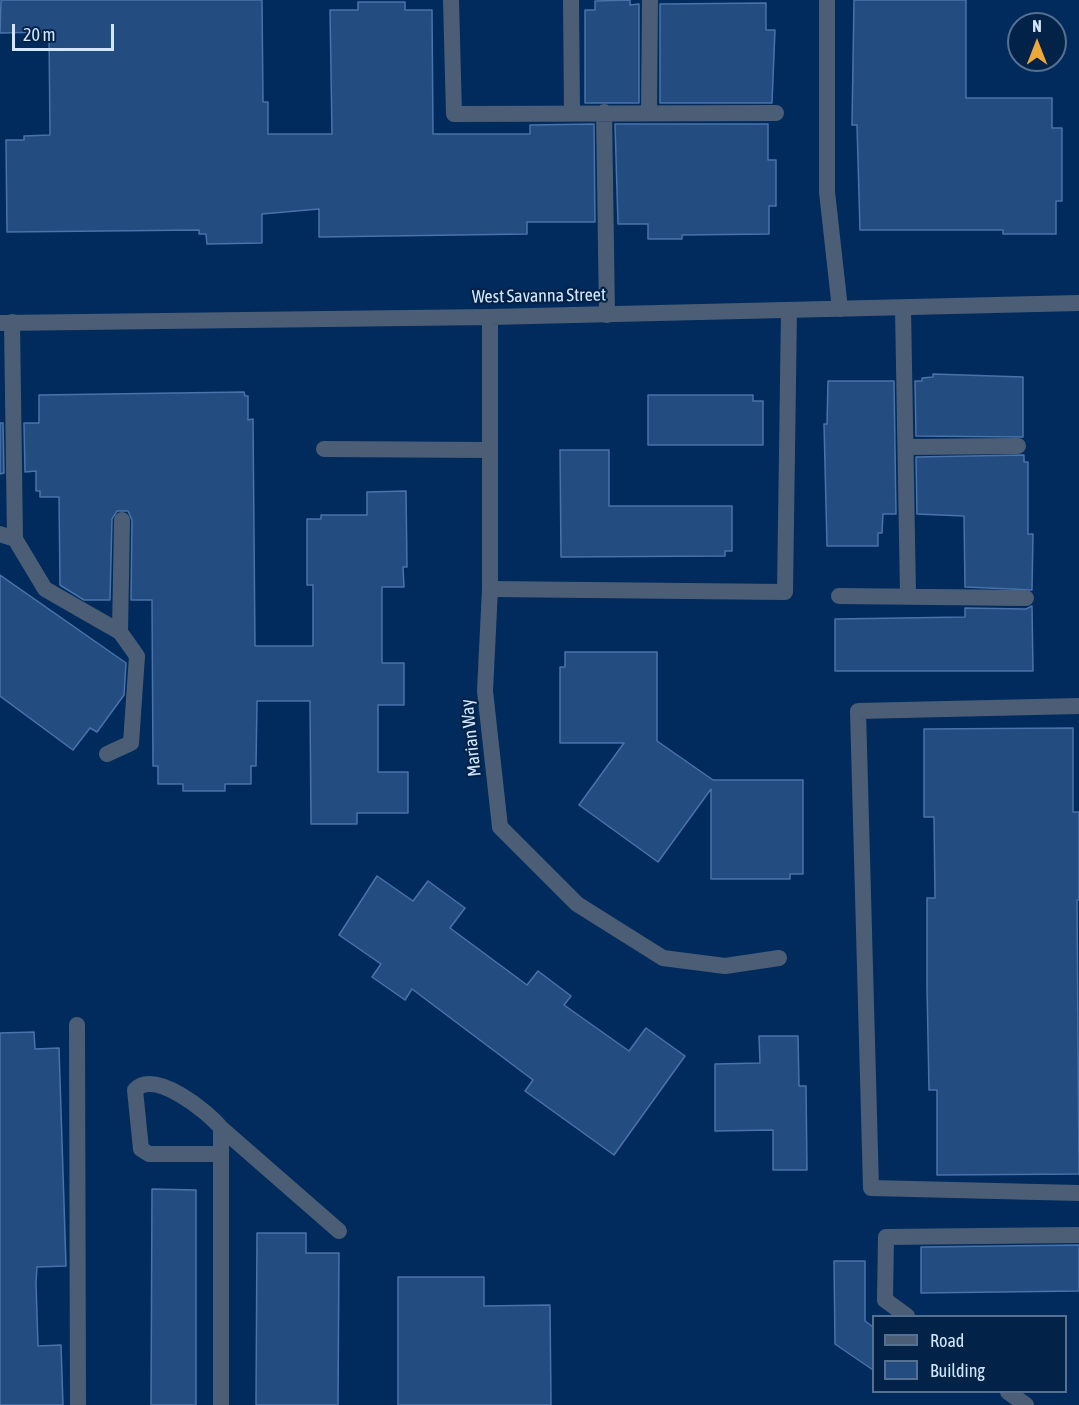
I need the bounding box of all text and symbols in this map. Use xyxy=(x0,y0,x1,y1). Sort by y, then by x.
scale bar xyxy=(15,12,117,50)
north arrow xyxy=(1007,12,1067,72)
text: N xyxy=(1032,17,1042,35)
text: 20 m xyxy=(23,24,55,45)
street label: West Savanna Street xyxy=(472,284,606,308)
street label: Marian Way xyxy=(456,698,486,778)
legend xyxy=(872,1315,1067,1393)
text: Road xyxy=(930,1330,964,1351)
text: Building xyxy=(930,1360,985,1381)

